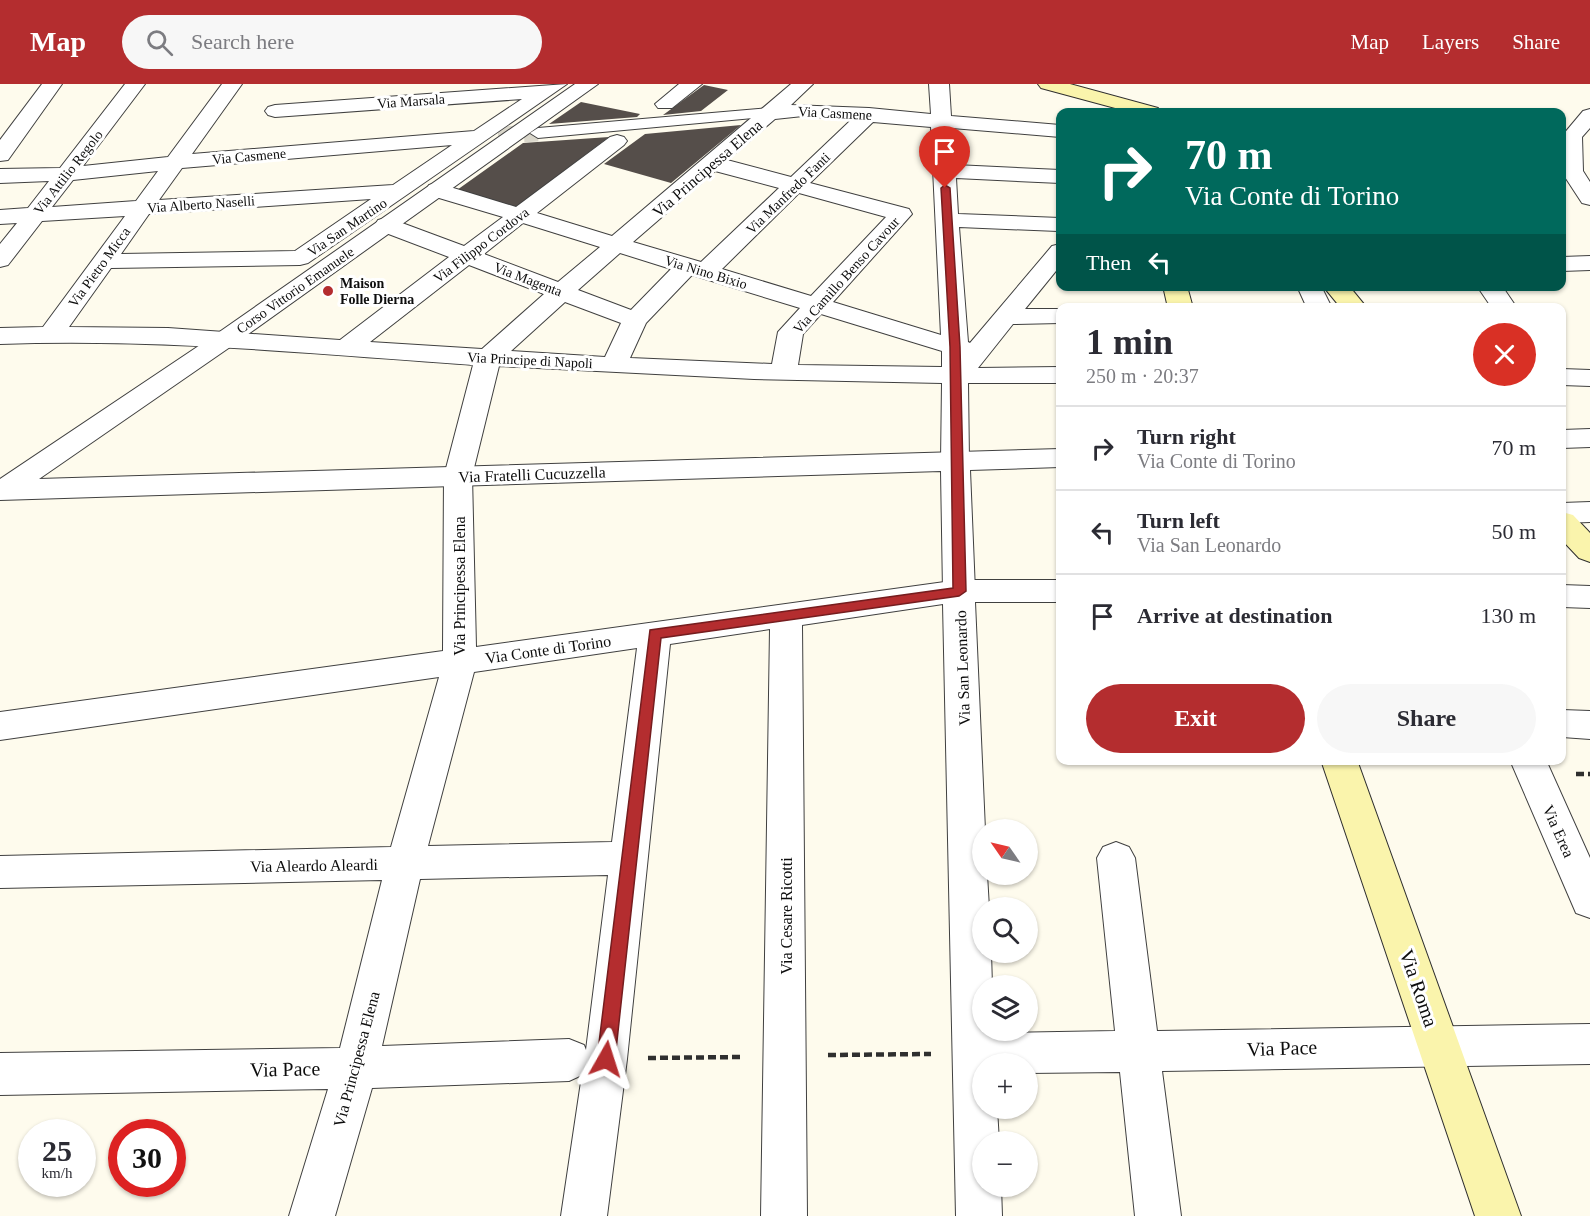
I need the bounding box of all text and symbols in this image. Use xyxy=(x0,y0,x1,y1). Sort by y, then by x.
search box xyxy=(122,15,542,69)
text: Map xyxy=(30,26,86,57)
icon: search xyxy=(143,26,176,59)
text: Search here xyxy=(191,29,294,54)
text: Map xyxy=(1351,30,1389,54)
text: Layers xyxy=(1422,30,1479,54)
text: Share xyxy=(1512,30,1560,54)
street label: Via Marsala xyxy=(377,92,446,111)
street label: Via Casmene xyxy=(798,104,872,123)
street label: Via Principessa Elena xyxy=(649,116,766,221)
pin xyxy=(919,126,970,188)
street label: Via Attilio Regolo xyxy=(31,127,106,217)
icon: right xyxy=(1086,132,1164,210)
text: 70 m xyxy=(1185,132,1273,178)
icon: arrive xyxy=(928,135,961,168)
street label: Via Casmene xyxy=(211,146,287,167)
street label: Via Manfredo Fanti xyxy=(743,150,833,237)
text: Via Conte di Torino xyxy=(1185,181,1399,211)
street label: Via Alberto Naselli xyxy=(147,193,256,216)
street label: Via San Martino xyxy=(305,195,390,259)
street label: Via Filippo Cordova xyxy=(431,204,532,286)
street label: Via Camillo Benso Cavour xyxy=(790,214,903,337)
street label: Via Pietro Micca xyxy=(65,224,134,310)
street label: Corso Vittorio Emanuele xyxy=(234,244,357,337)
icon: left xyxy=(1143,246,1176,279)
text: Then xyxy=(1086,250,1131,275)
street label: Via Nino Bixio xyxy=(663,253,749,292)
street label: Via Magenta xyxy=(492,260,565,300)
place label: Maison Folle Dierna xyxy=(340,276,414,307)
marker: Maison Folle Dierna xyxy=(321,284,335,298)
text: 1 min xyxy=(1086,322,1173,362)
button: close xyxy=(1473,323,1536,386)
street label: Via Principe di Napoli xyxy=(467,350,593,371)
text: 250 m · 20:37 xyxy=(1086,365,1199,387)
text: Turn right xyxy=(1137,424,1236,449)
icon: right xyxy=(1086,432,1119,465)
text: 70 m xyxy=(1491,435,1536,460)
text: Via Conte di Torino xyxy=(1137,450,1296,472)
street label: Via Fratelli Cucuzzella xyxy=(458,463,606,486)
text: Turn left xyxy=(1137,508,1220,533)
street label: Via Principessa Elena xyxy=(451,516,469,656)
icon: left xyxy=(1086,516,1119,549)
text: 50 m xyxy=(1491,519,1536,544)
text: Via San Leonardo xyxy=(1137,534,1281,556)
icon: arrive xyxy=(1086,600,1119,633)
text: Arrive at destination xyxy=(1137,603,1333,628)
text: 130 m xyxy=(1480,603,1536,628)
street label: Via San Leonardo xyxy=(952,610,973,726)
street label: Via Conte di Torino xyxy=(484,632,612,667)
button: Exit xyxy=(1086,684,1305,753)
button: Share xyxy=(1317,684,1536,753)
street label: Via Erea xyxy=(1540,802,1578,860)
north arrow xyxy=(972,819,1038,885)
map controls xyxy=(972,819,1038,1197)
street label: Via Aleardo Aleardi xyxy=(250,856,379,875)
street label: Via Cesare Ricotti xyxy=(778,857,795,975)
button: search xyxy=(972,897,1038,963)
street label: Via Roma xyxy=(1396,946,1443,1030)
button: layers xyxy=(972,975,1038,1041)
street label: Via Principessa Elena xyxy=(330,990,384,1129)
position arrow xyxy=(574,1027,638,1091)
street label: Via Pace xyxy=(1246,1036,1318,1060)
button: + xyxy=(972,1053,1038,1119)
street label: Via Pace xyxy=(250,1057,321,1081)
speed limit sign: 30 xyxy=(108,1119,186,1197)
button: − xyxy=(972,1131,1038,1197)
text: 25 xyxy=(42,1134,72,1167)
text: km/h xyxy=(42,1165,72,1181)

